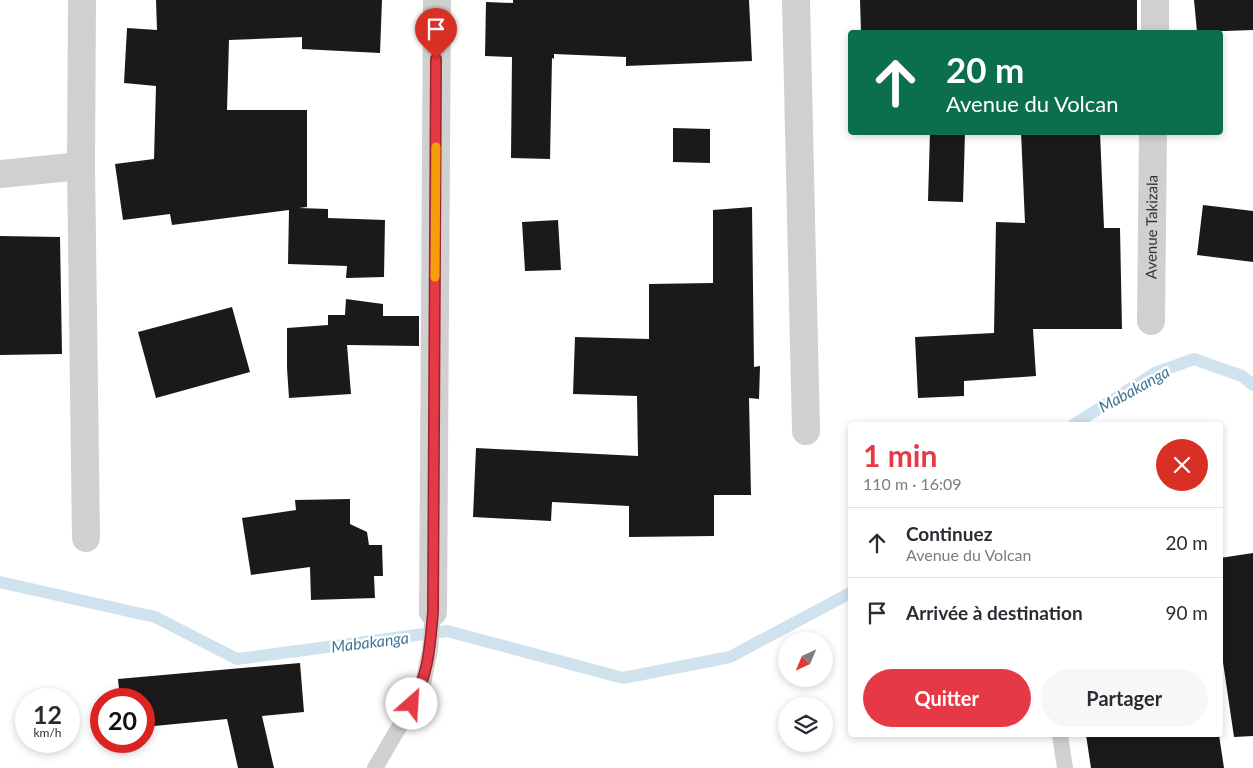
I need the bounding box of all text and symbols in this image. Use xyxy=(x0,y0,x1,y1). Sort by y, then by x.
pin xyxy=(415,8,457,59)
icon: arrive xyxy=(422,15,450,43)
text: 20 m xyxy=(946,48,1024,90)
icon: ahead xyxy=(863,50,928,115)
text: Avenue du Volcan xyxy=(946,90,1119,117)
street label: Avenue Takizala xyxy=(1141,175,1161,279)
water label: Mabakanga xyxy=(1095,361,1172,416)
text: 1 min xyxy=(863,437,937,473)
button: close xyxy=(1156,439,1208,491)
text: 110 m · 16:09 xyxy=(863,474,962,493)
text: Continuez xyxy=(906,522,992,545)
icon: ahead xyxy=(863,529,891,557)
text: 20 m xyxy=(1165,531,1208,554)
text: Avenue du Volcan xyxy=(906,545,1031,564)
icon: arrive xyxy=(863,599,891,627)
text: Arrivée à destination xyxy=(906,601,1083,624)
text: 90 m xyxy=(1165,601,1208,624)
water label: Mabakanga xyxy=(330,627,410,656)
north arrow xyxy=(778,632,832,688)
map controls xyxy=(778,632,833,752)
button: Quitter xyxy=(863,669,1031,727)
button: Partager xyxy=(1041,669,1208,727)
position arrow xyxy=(385,677,437,729)
speed limit sign: 20 xyxy=(90,688,155,753)
button: layers xyxy=(778,697,833,752)
text: 12 xyxy=(33,699,62,729)
text: km/h xyxy=(33,725,62,740)

